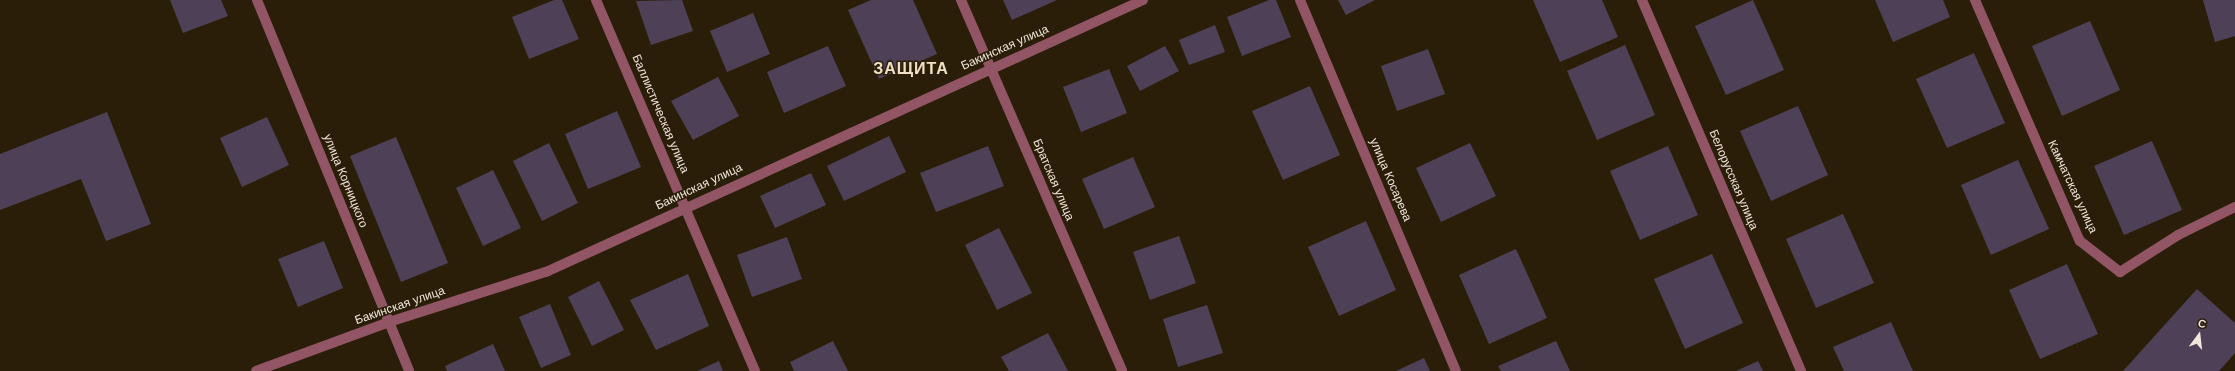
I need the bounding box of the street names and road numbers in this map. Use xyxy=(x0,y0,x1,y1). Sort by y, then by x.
street label: Бакинская улица xyxy=(959,22,1051,74)
street label: Баллистическая улица xyxy=(628,53,692,175)
street label: Белорусская улица xyxy=(1705,128,1761,232)
street label: улица Корницкого xyxy=(320,132,370,230)
street label: улица Косарева xyxy=(1366,136,1414,224)
street label: Братская улица xyxy=(1029,137,1077,223)
street label: Камчатская улица xyxy=(2044,138,2100,236)
street label: Бакинская улица xyxy=(653,161,745,213)
street label: Бакинская улица xyxy=(353,284,447,328)

